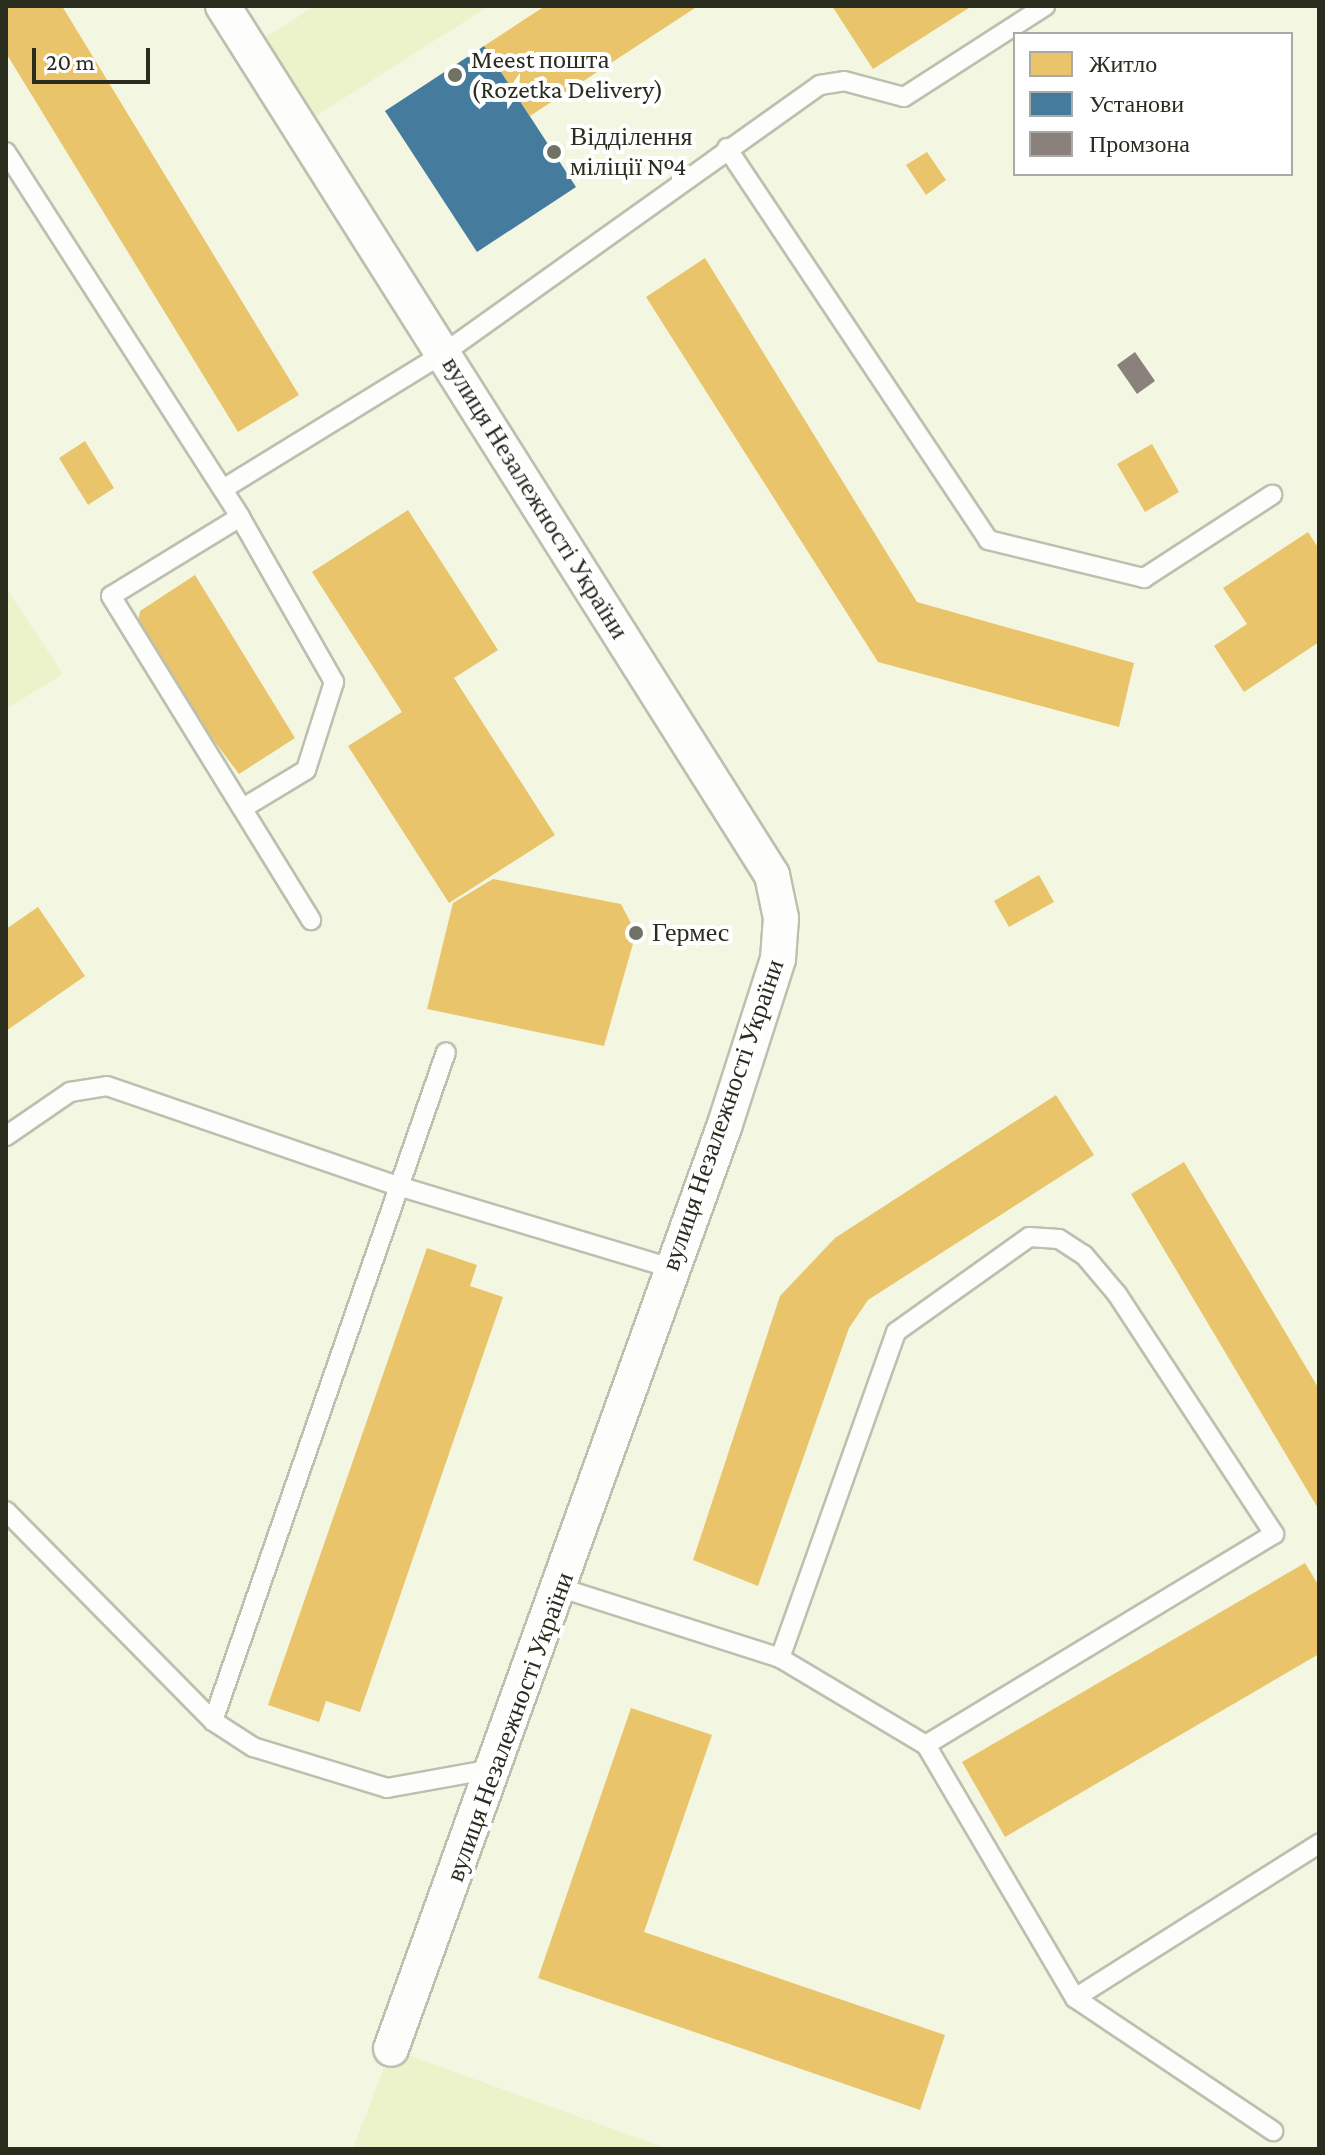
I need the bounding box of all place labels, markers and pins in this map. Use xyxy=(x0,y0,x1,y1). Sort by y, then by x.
place label: Meest пошта (Rozetka Delivery) xyxy=(471,44,663,106)
marker: Meest пошта (Rozetka Delivery) xyxy=(446,66,464,84)
place label: Відділення міліції №4 xyxy=(570,121,693,182)
marker: Відділення міліції №4 xyxy=(545,143,563,161)
place label: Гермес xyxy=(652,917,729,949)
marker: Гермес xyxy=(627,924,645,942)

